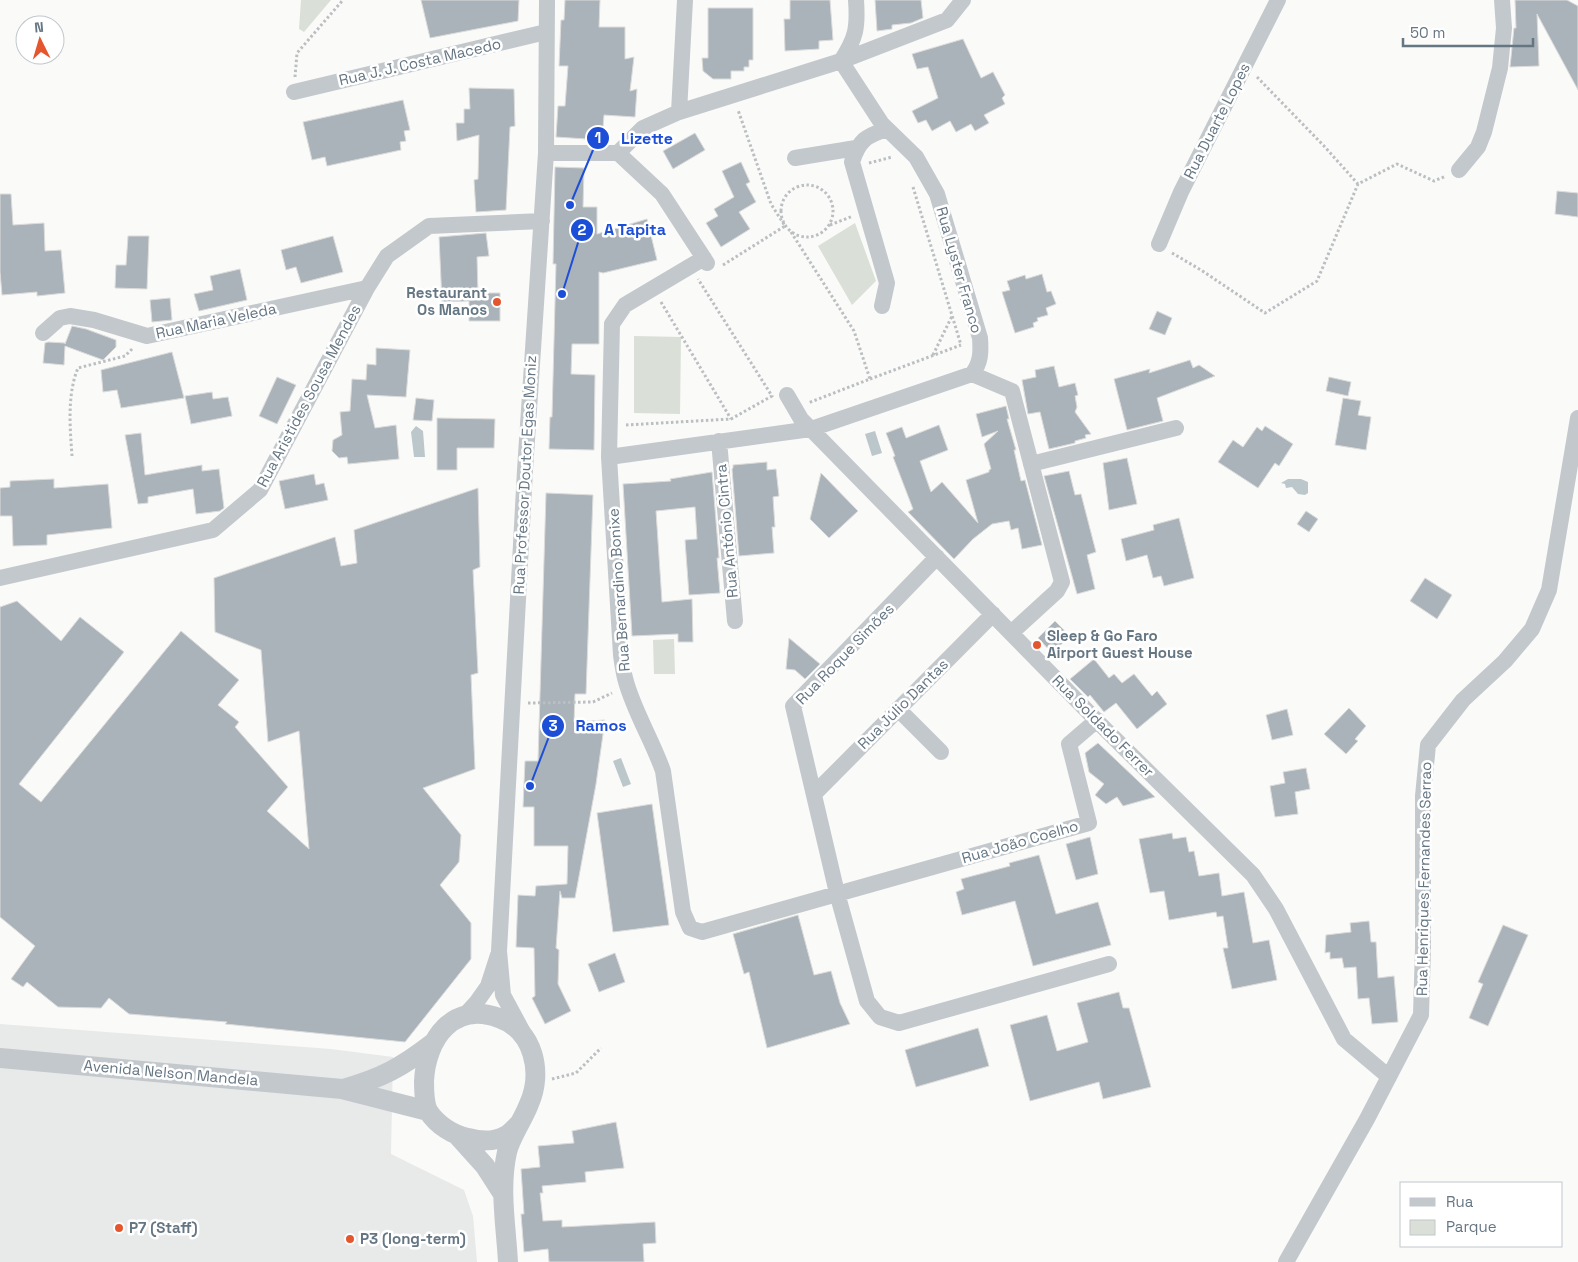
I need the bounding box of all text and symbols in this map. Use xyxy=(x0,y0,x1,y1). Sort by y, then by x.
north arrow xyxy=(15,15,65,65)
scale bar xyxy=(1403,15,1533,47)
text: N xyxy=(33,18,44,36)
text: 50 m xyxy=(1410,23,1445,42)
street label: Rua J. J. Costa Macedo xyxy=(337,34,503,89)
street label: Rua Duarte Lopes xyxy=(1179,59,1254,182)
callout: Lizette xyxy=(586,122,683,153)
text: 1 xyxy=(595,128,601,147)
text: Lizette xyxy=(621,128,673,149)
street label: Rua Lyster Franco xyxy=(932,204,987,335)
callout: A Tapita xyxy=(569,214,677,245)
text: A Tapita xyxy=(604,219,666,240)
text: 2 xyxy=(578,220,587,239)
place label: Restaurant Os Manos xyxy=(406,283,487,319)
marker: Restaurant Os Manos xyxy=(491,296,503,308)
street label: Rua Maria Veleda xyxy=(154,298,278,343)
street label: Rua Aristides Sousa Mendes xyxy=(252,301,365,490)
street label: Rua Professor Doutor Egas Moniz xyxy=(509,355,540,595)
street label: Rua António Cintra xyxy=(711,463,742,599)
street label: Rua Bernardino Bonixe xyxy=(603,508,634,672)
street label: Rua Roque Simões xyxy=(792,599,898,708)
place label: Sleep & Go Faro Airport Guest House xyxy=(1047,626,1193,662)
marker: Sleep & Go Faro Airport Guest House xyxy=(1031,639,1043,651)
street label: Rua Júlio Dantas xyxy=(853,654,952,753)
street label: Rua Soldado Ferrer xyxy=(1048,671,1159,781)
callout: Ramos xyxy=(541,710,637,741)
text: Ramos xyxy=(575,715,627,736)
text: 3 xyxy=(548,716,558,735)
street label: Rua Henriques Fernandes Serrao xyxy=(1412,762,1435,996)
street label: Rua João Coelho xyxy=(959,816,1080,867)
street label: Avenida Nelson Mandela xyxy=(83,1055,260,1090)
legend xyxy=(1400,1182,1563,1247)
text: Rua xyxy=(1446,1192,1474,1211)
text: Parque xyxy=(1446,1217,1497,1236)
place label: P7 (Staff) xyxy=(129,1218,198,1237)
marker: P7 (Staff) xyxy=(113,1222,125,1234)
place label: P3 (long-term) xyxy=(360,1229,466,1248)
marker: P3 (long-term) xyxy=(344,1233,356,1245)

